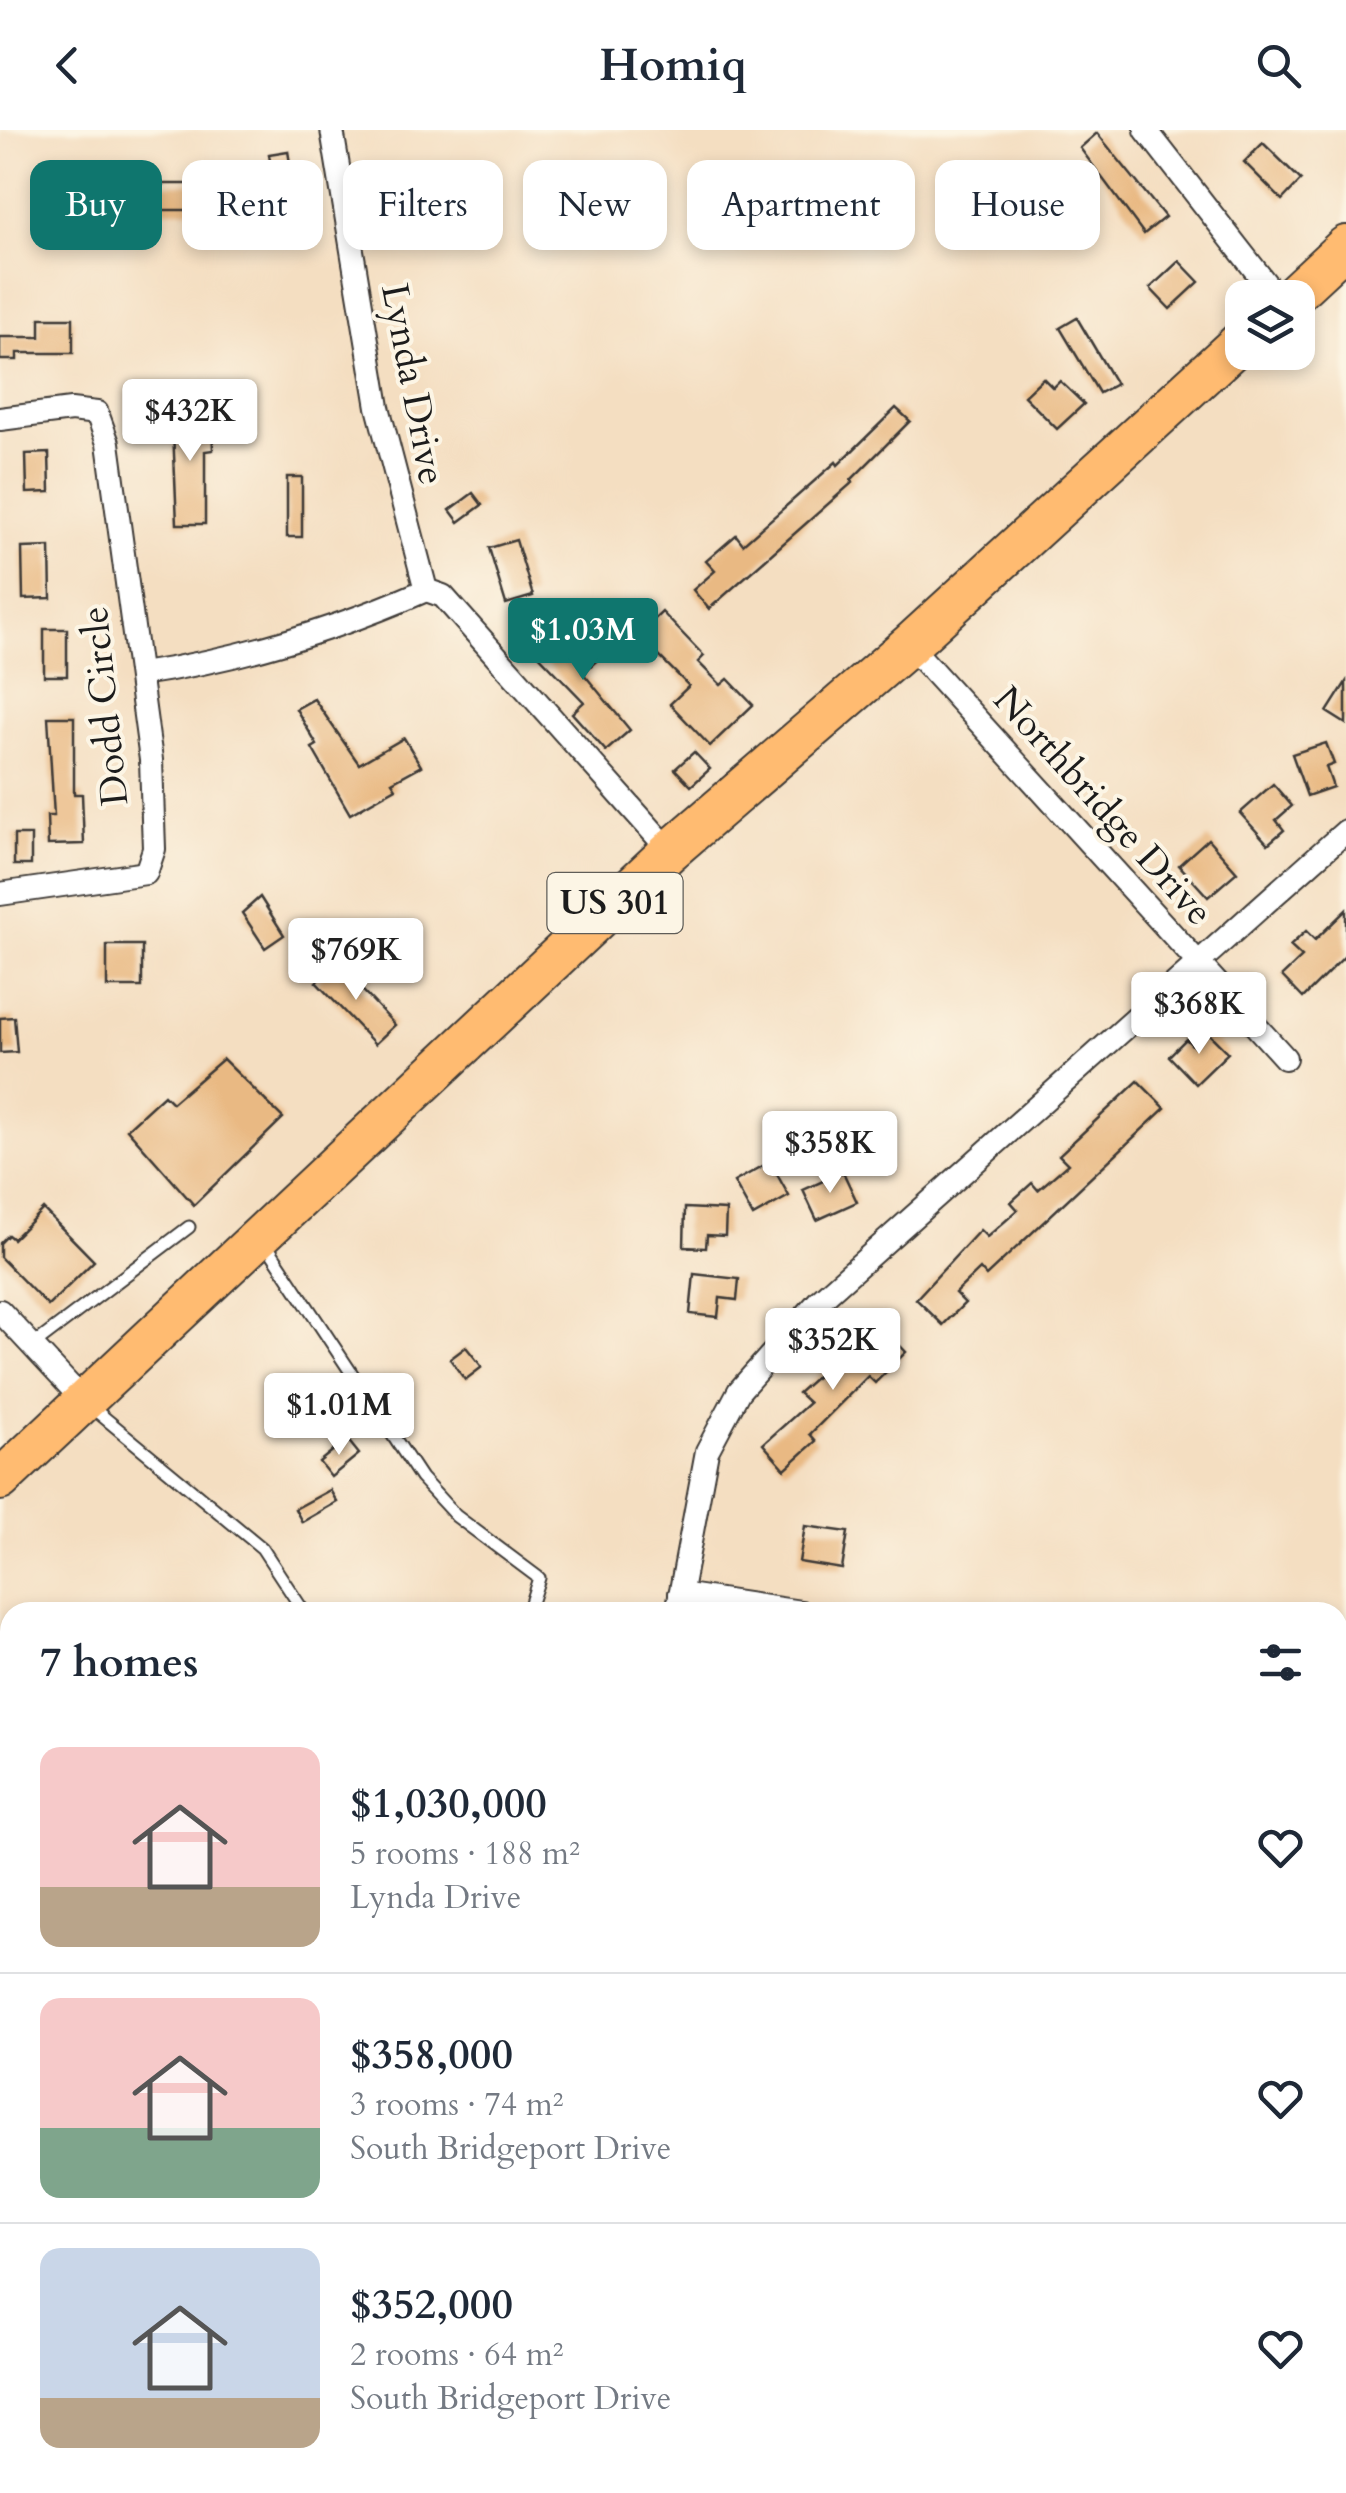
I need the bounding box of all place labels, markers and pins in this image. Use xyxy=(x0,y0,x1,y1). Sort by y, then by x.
pin: $432K xyxy=(120,379,260,464)
pin: $1.03M xyxy=(502,598,664,683)
pin: $769K xyxy=(286,918,426,1003)
pin: $368K xyxy=(1129,972,1269,1057)
pin: $358K xyxy=(760,1111,900,1196)
pin: $352K xyxy=(763,1308,903,1393)
pin: $1.01M xyxy=(258,1373,420,1458)

